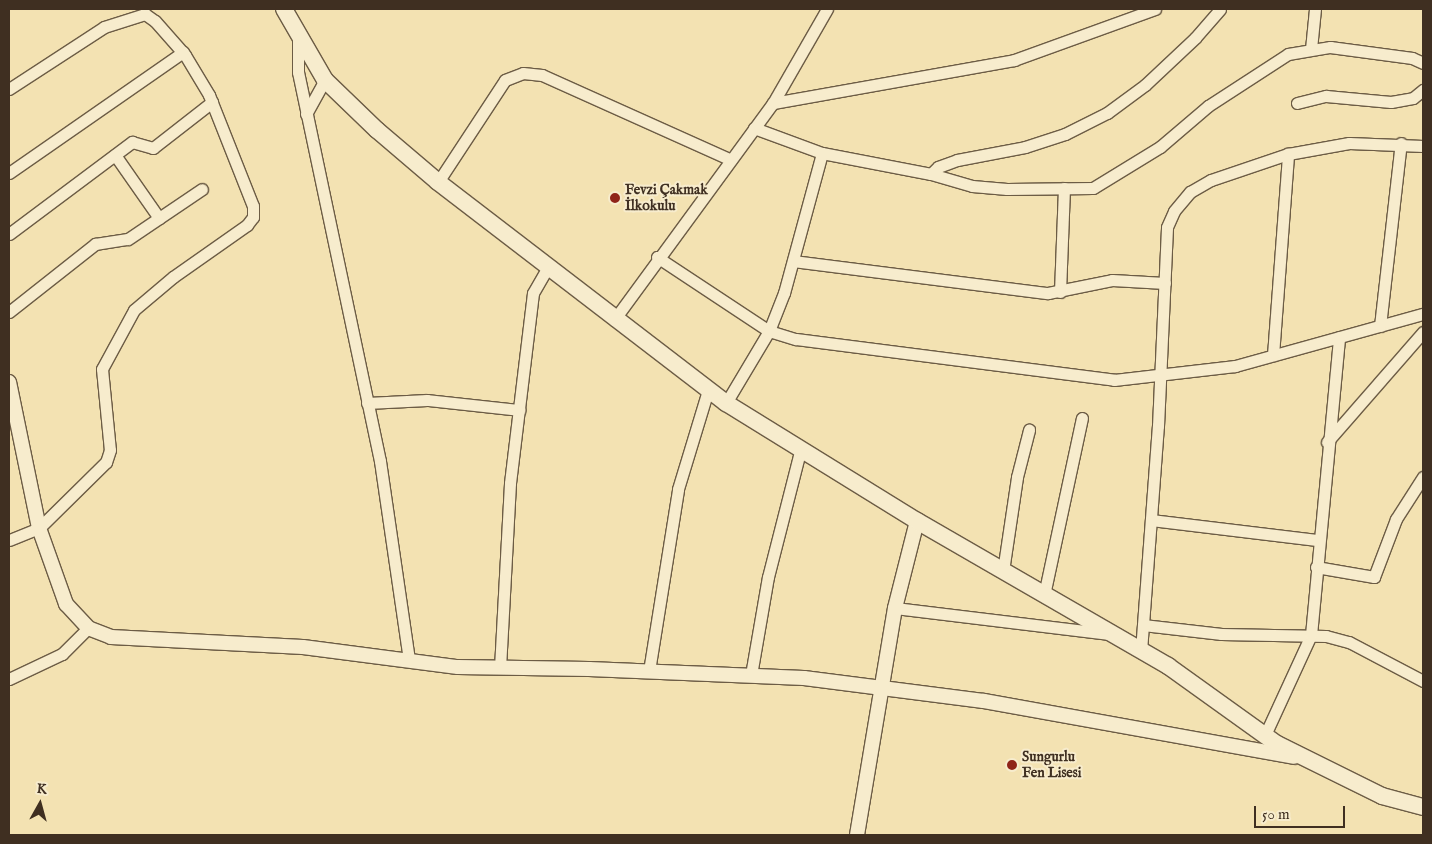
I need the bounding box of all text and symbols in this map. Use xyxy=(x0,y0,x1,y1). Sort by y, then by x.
place label: Fevzi Çakmak İlkokulu xyxy=(625,182,708,214)
marker: Fevzi Çakmak İlkokulu xyxy=(609,192,621,204)
place label: Sungurlu Fen Lisesi xyxy=(1022,749,1081,782)
marker: Sungurlu Fen Lisesi xyxy=(1006,759,1018,771)
north arrow xyxy=(15,779,65,829)
text: K xyxy=(36,780,48,799)
scale bar xyxy=(1257,796,1348,828)
text: 50 m xyxy=(1262,805,1290,824)

